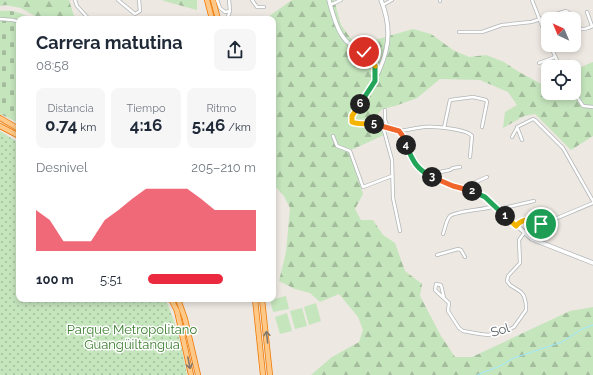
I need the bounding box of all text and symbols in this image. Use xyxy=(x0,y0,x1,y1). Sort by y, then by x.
north arrow xyxy=(541,12,581,52)
map controls xyxy=(541,12,581,100)
button: share xyxy=(214,29,256,71)
text: Carrera matutina xyxy=(36,32,183,53)
pin xyxy=(347,35,381,69)
icon: check xyxy=(353,41,375,63)
text: 08:58 xyxy=(36,58,69,73)
button: locate xyxy=(541,60,581,100)
pin: 6 xyxy=(350,94,370,114)
text: 6 xyxy=(357,97,363,110)
text: Distancia xyxy=(48,102,94,115)
text: Tiempo xyxy=(126,102,166,115)
text: Ritmo xyxy=(206,102,236,115)
pin: 5 xyxy=(364,114,384,134)
text: 0.74 xyxy=(45,115,78,135)
text: 4:16 xyxy=(130,115,162,135)
text: 5:46 xyxy=(192,115,225,135)
text: 5 xyxy=(371,117,377,130)
text: km xyxy=(78,121,96,134)
text: /km xyxy=(225,121,251,134)
pin: 4 xyxy=(396,135,416,155)
text: 4 xyxy=(403,138,409,151)
text: Desnivel xyxy=(36,160,87,175)
text: 205–210 m xyxy=(191,160,256,175)
pin: 3 xyxy=(422,167,442,187)
text: 3 xyxy=(429,170,435,183)
pin: 2 xyxy=(462,181,482,201)
text: 2 xyxy=(469,184,475,197)
pin: 1 xyxy=(495,206,515,226)
pin xyxy=(524,207,558,241)
text: 1 xyxy=(502,209,508,222)
icon: arrive xyxy=(530,213,552,235)
text: 100 m xyxy=(36,272,74,287)
text: 5:51 xyxy=(100,272,122,287)
street label: Sol xyxy=(489,320,512,340)
park label: Parque Metropolitano Guangüiltangua xyxy=(67,322,197,352)
one-way arrow xyxy=(263,331,270,344)
one-way arrow xyxy=(185,356,193,369)

